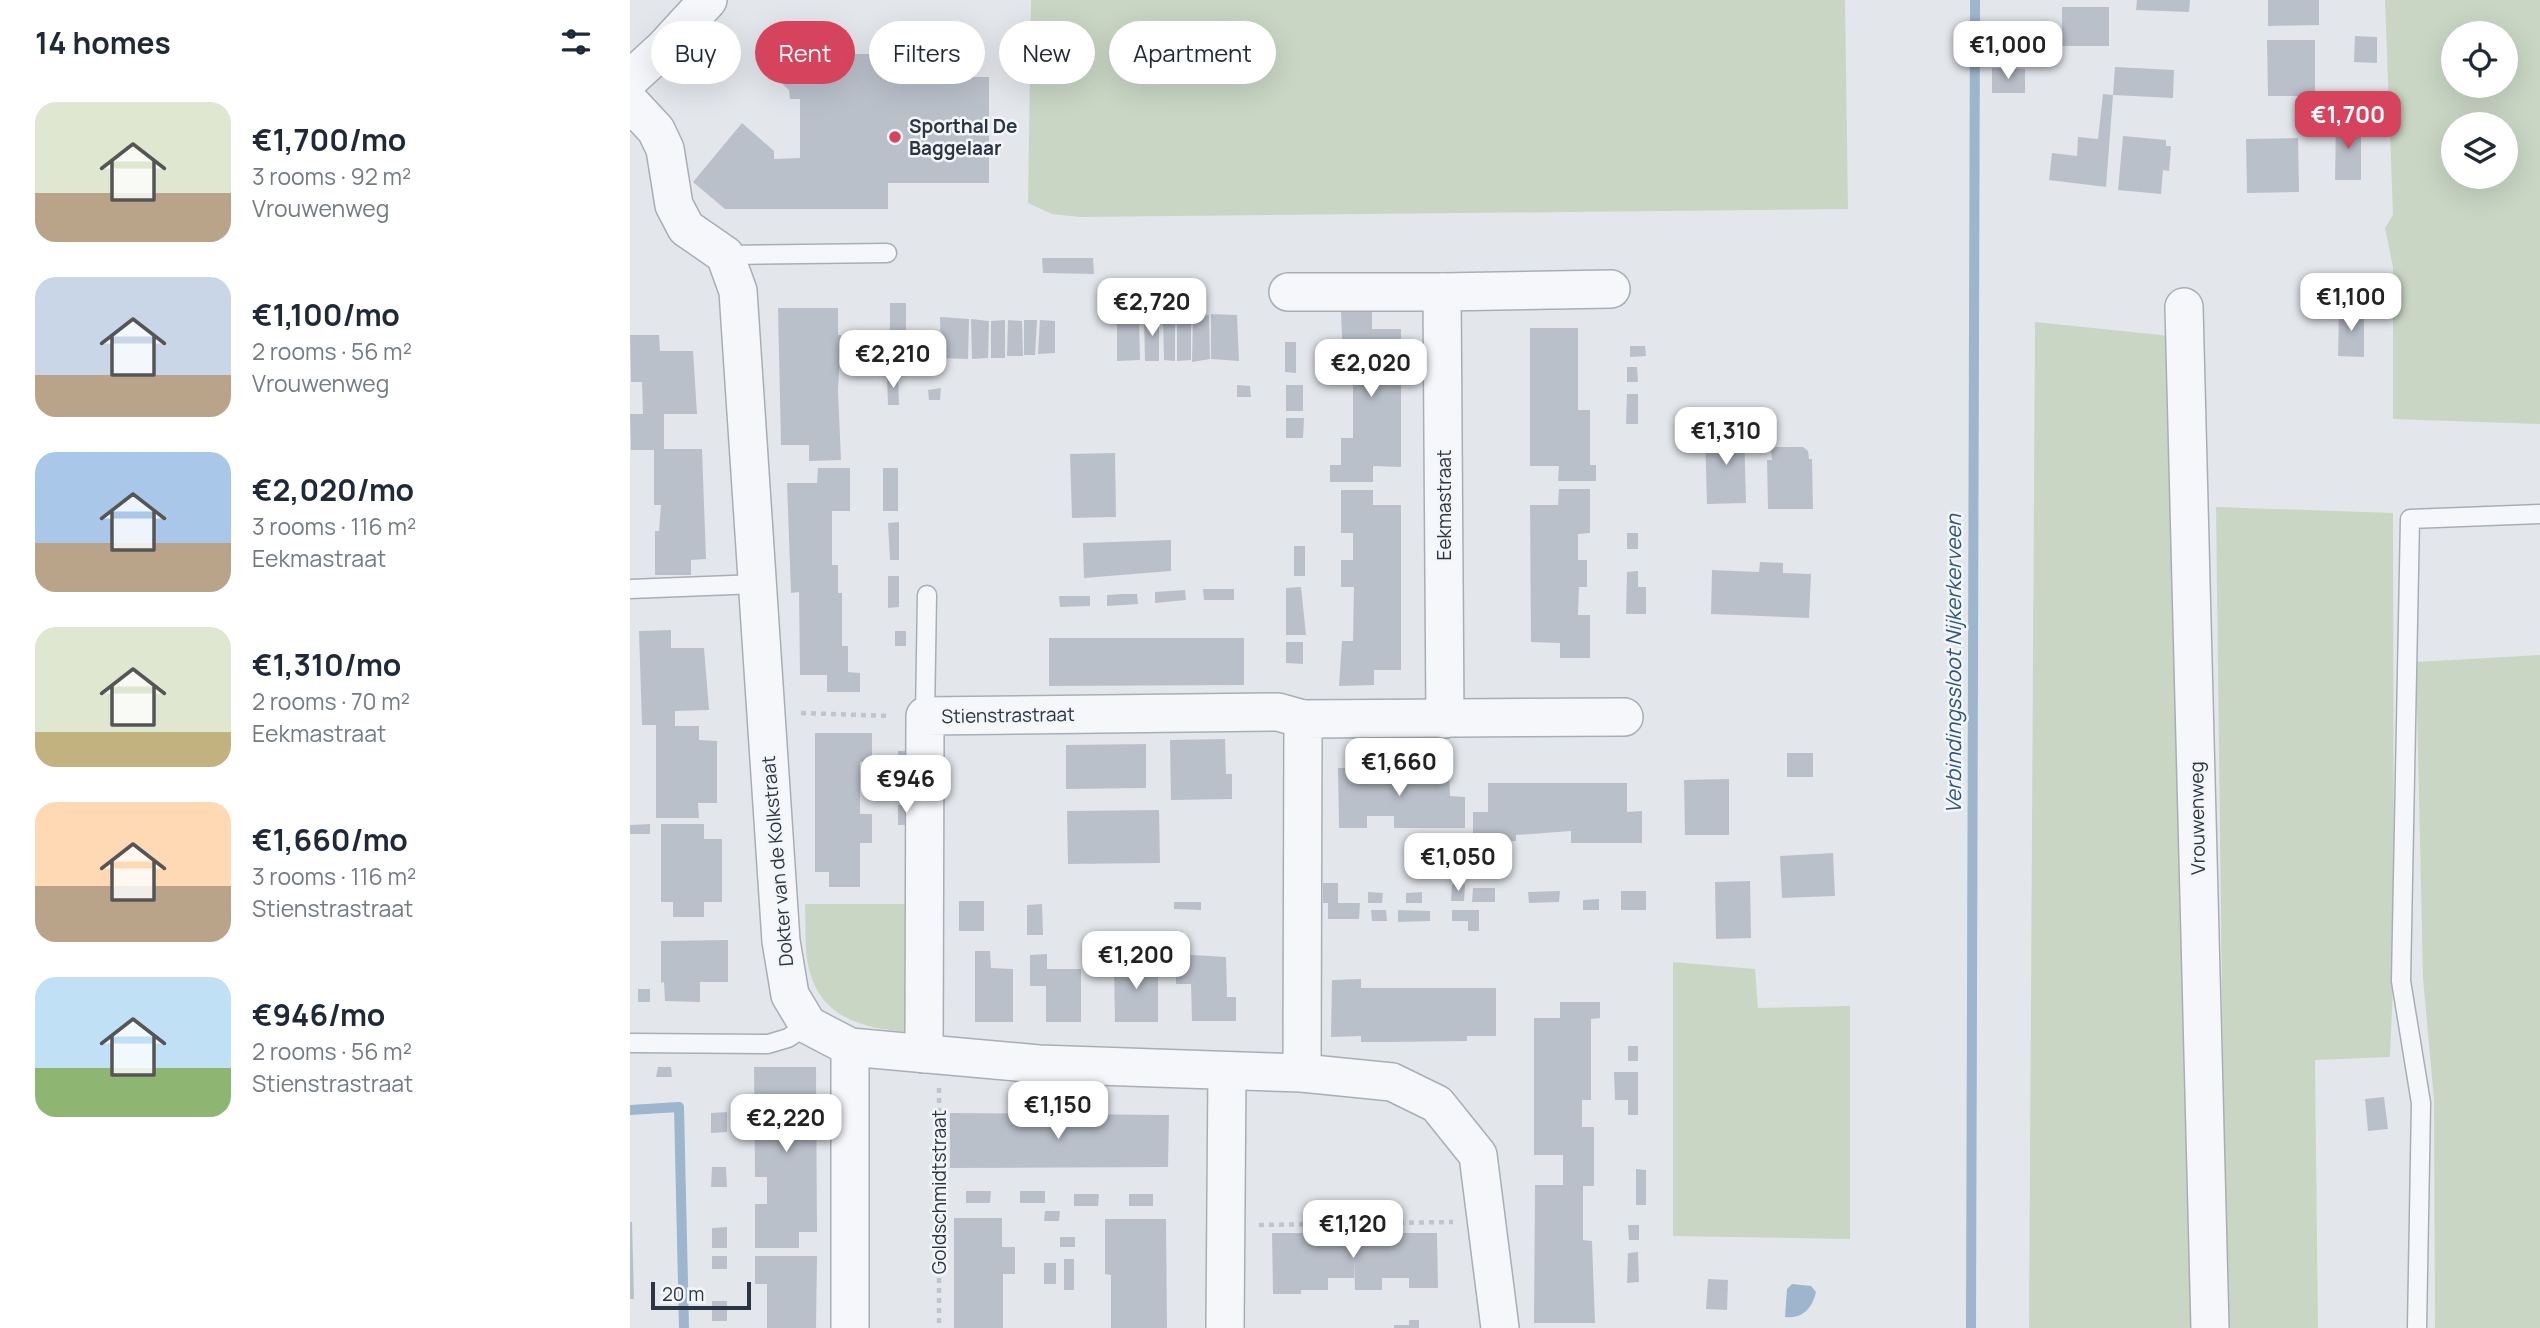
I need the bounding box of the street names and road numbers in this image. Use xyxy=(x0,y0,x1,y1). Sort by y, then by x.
street label: Eekmastraat xyxy=(1431,450,1457,560)
street label: Stienstrastraat xyxy=(941,701,1075,729)
street label: Dokter van de Kolkstraat xyxy=(755,755,799,967)
street label: Vrouwenweg xyxy=(2183,761,2211,875)
street label: Goldschmidtstraat xyxy=(926,1110,952,1274)

